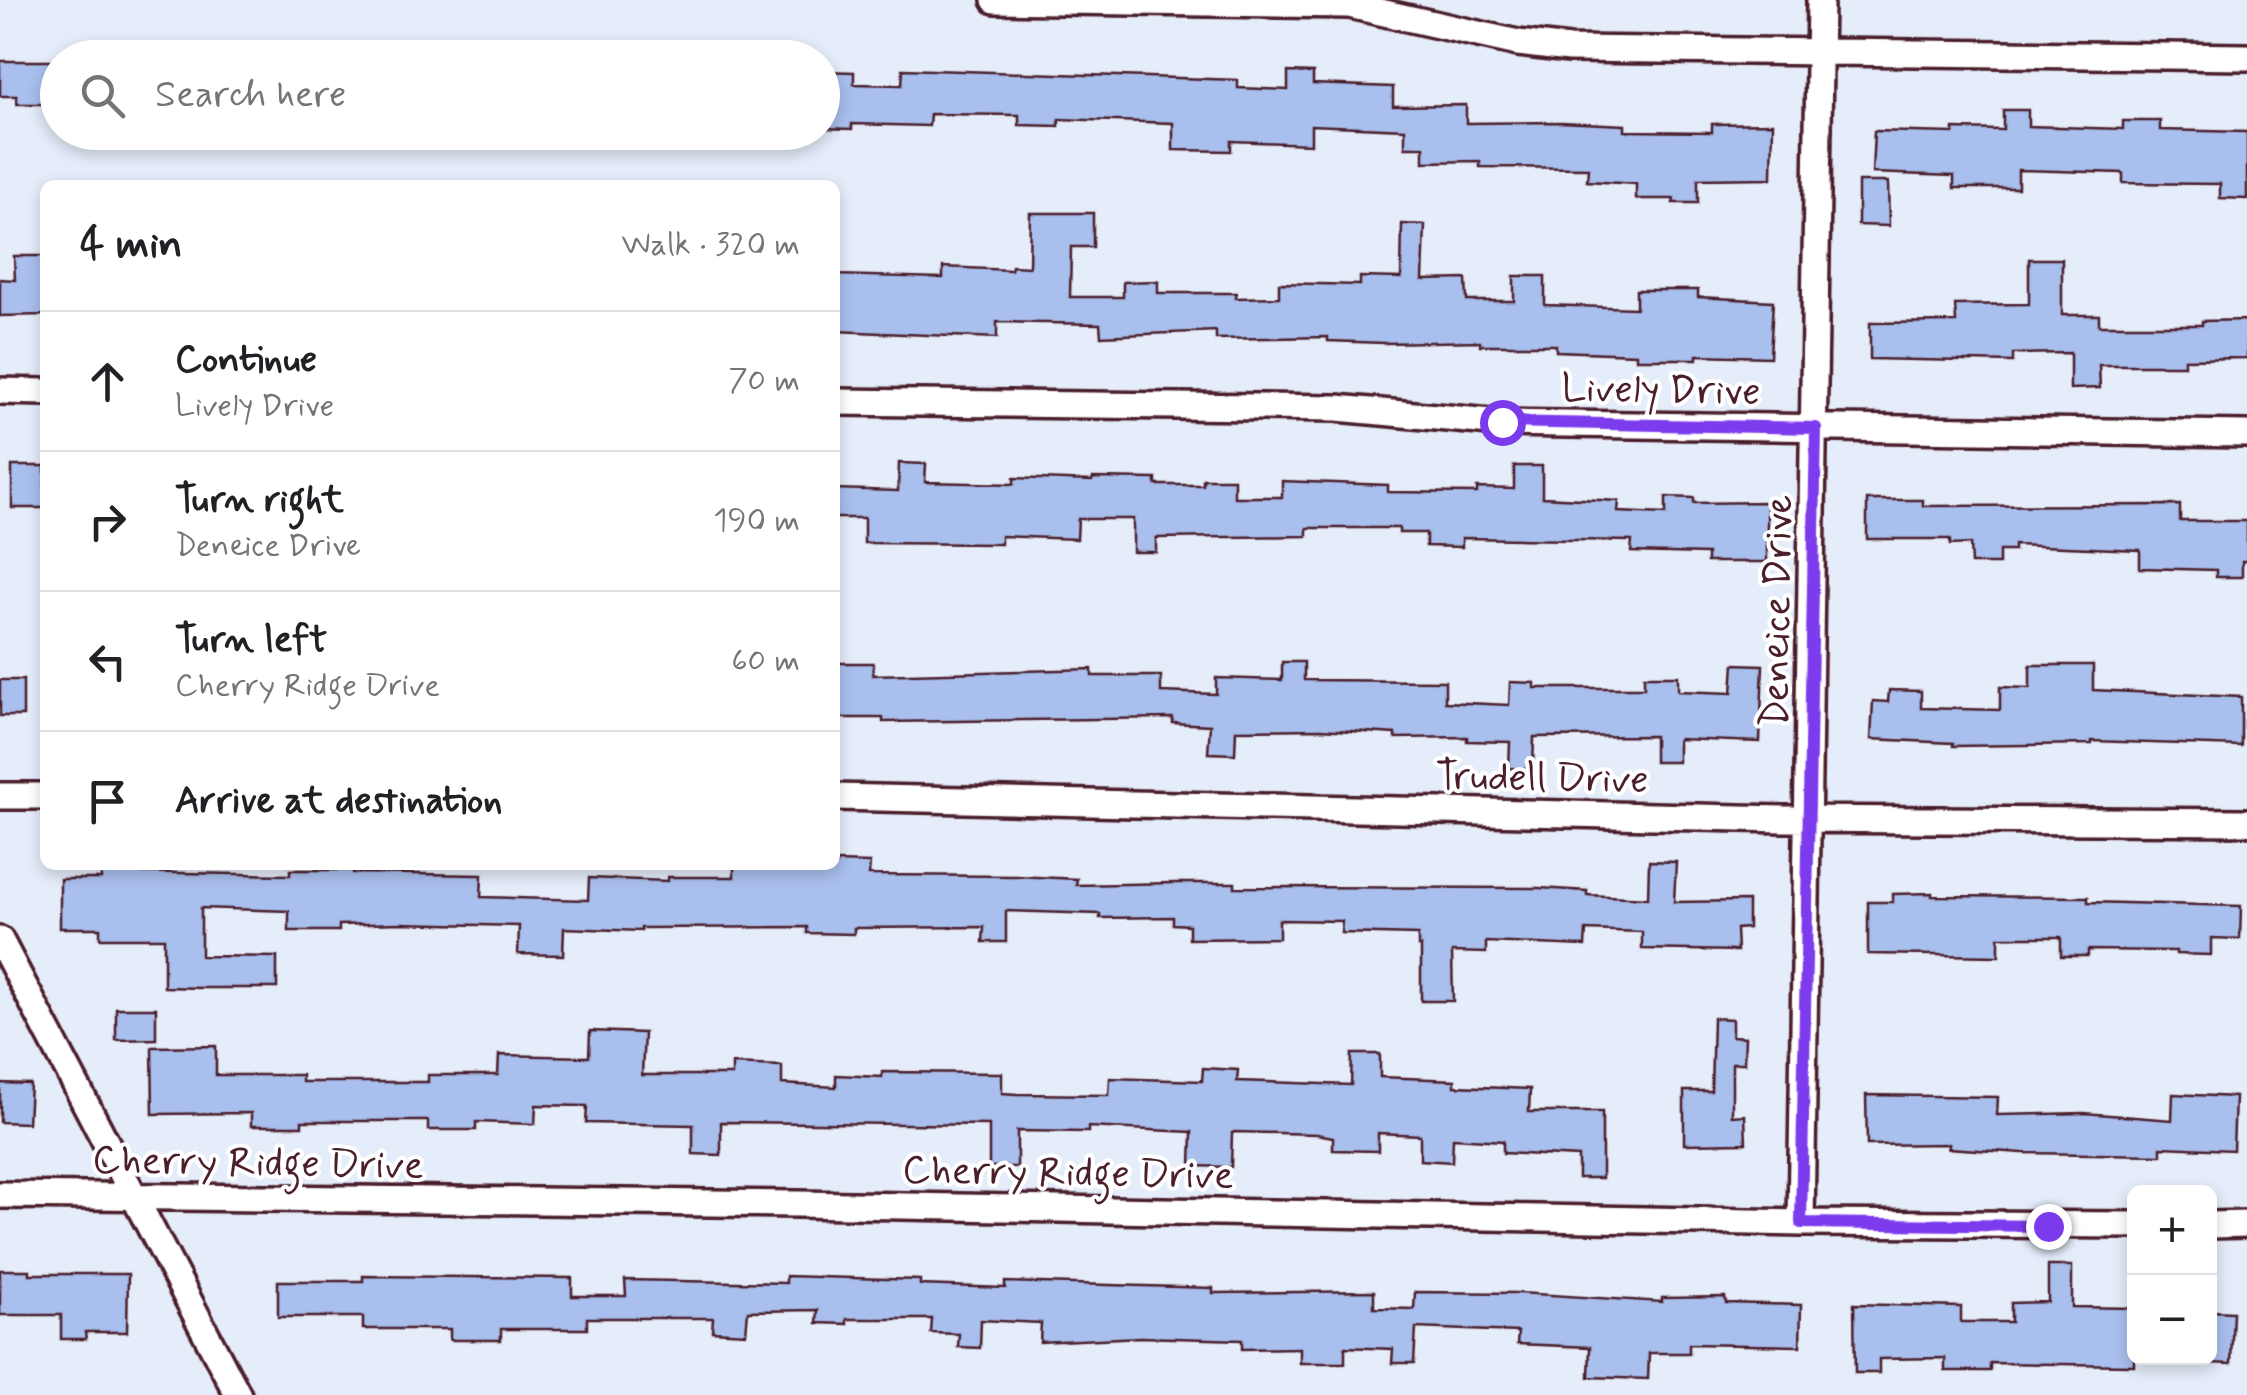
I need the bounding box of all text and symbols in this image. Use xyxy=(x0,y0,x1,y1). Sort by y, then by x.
search box xyxy=(40,40,840,150)
icon: search xyxy=(75,68,130,123)
text: Search here xyxy=(155,71,346,120)
text: 4 min xyxy=(80,218,182,273)
text: Walk · 320 m xyxy=(622,224,800,266)
text: Continue xyxy=(175,336,317,385)
icon: ahead xyxy=(80,354,135,409)
text: 70 m xyxy=(728,360,800,402)
street label: Lively Drive xyxy=(1561,363,1761,419)
text: Lively Drive xyxy=(175,385,334,427)
route start xyxy=(1480,400,1526,446)
text: Turn right xyxy=(175,476,344,525)
icon: right xyxy=(80,494,135,549)
street label: Deneice Drive xyxy=(1750,494,1806,728)
text: 190 m xyxy=(713,500,800,542)
text: Deneice Drive xyxy=(175,525,361,567)
text: Turn left xyxy=(175,616,327,665)
icon: left xyxy=(80,634,135,689)
text: 60 m xyxy=(731,640,800,682)
text: Cherry Ridge Drive xyxy=(175,665,440,707)
street label: Trudell Drive xyxy=(1435,751,1649,807)
icon: arrive xyxy=(80,774,135,829)
text: Arrive at destination xyxy=(175,777,502,826)
street label: Cherry Ridge Drive xyxy=(92,1135,424,1197)
street label: Cherry Ridge Drive xyxy=(902,1145,1234,1207)
map controls xyxy=(2127,1185,2217,1365)
button: + xyxy=(2127,1185,2217,1275)
route end xyxy=(2026,1204,2072,1250)
button: − xyxy=(2127,1275,2217,1365)

